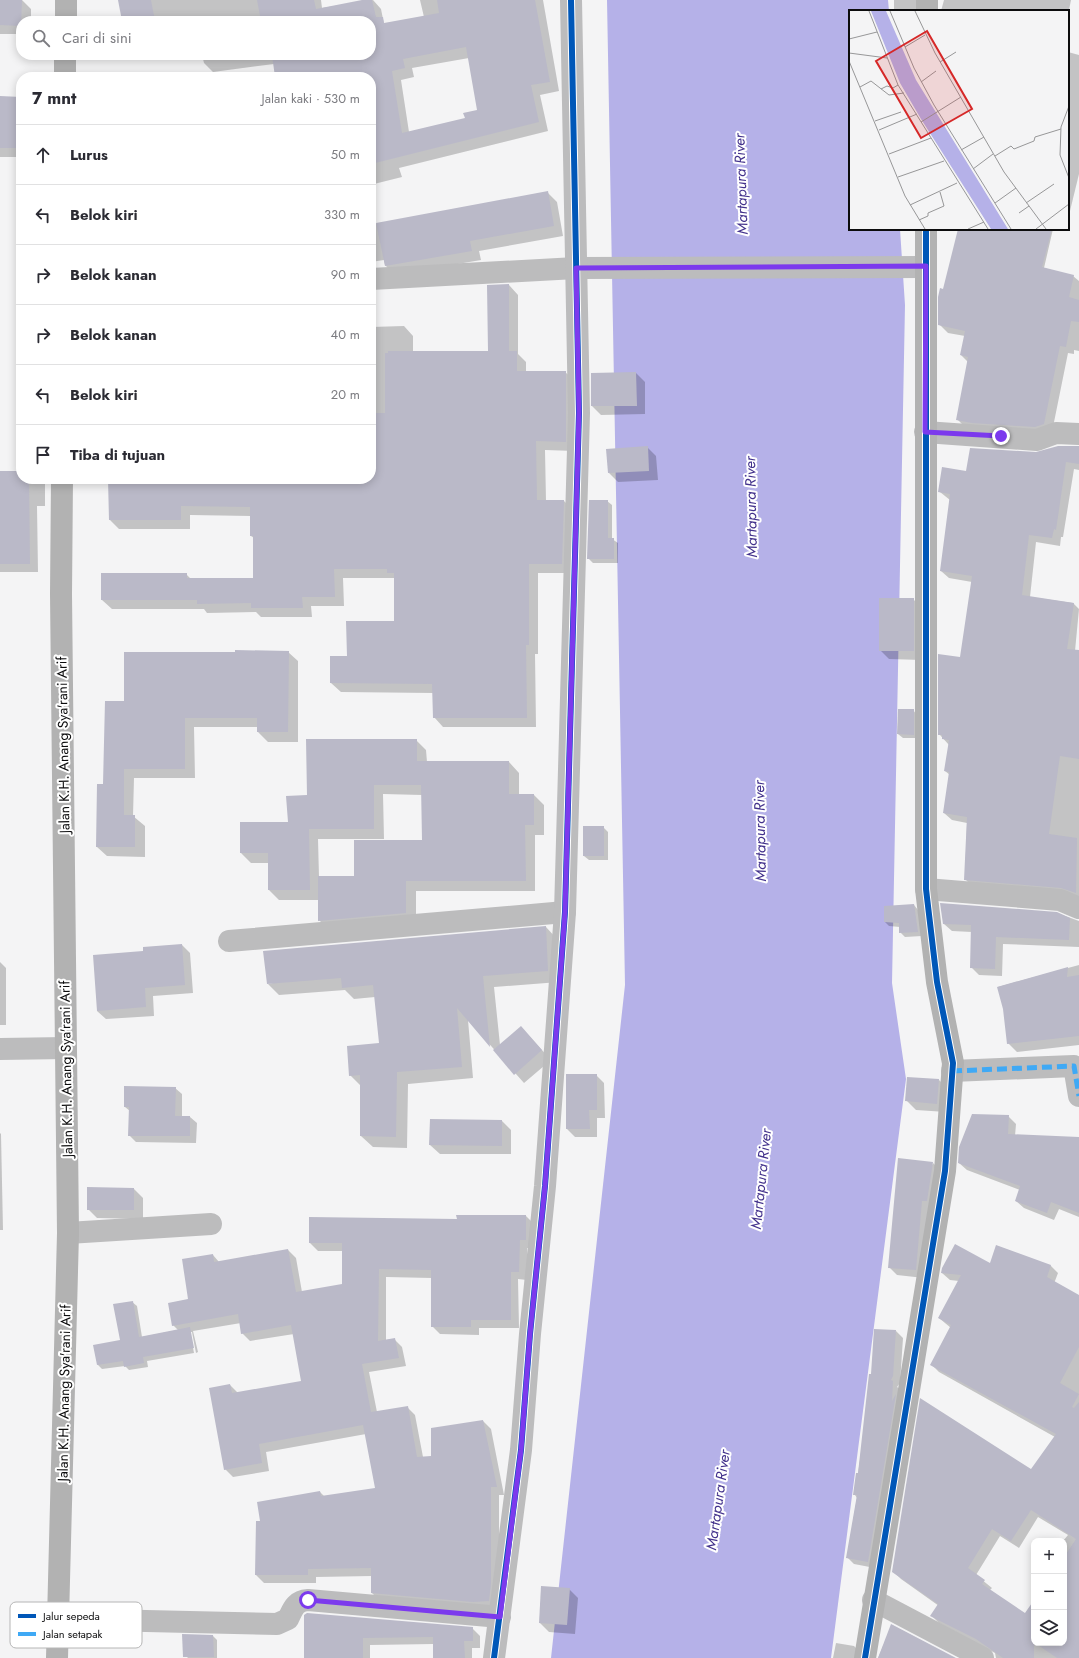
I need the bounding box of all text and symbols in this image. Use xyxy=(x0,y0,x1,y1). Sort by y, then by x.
inset map xyxy=(849,10,1069,230)
search box xyxy=(16,16,376,60)
icon: search xyxy=(30,27,52,49)
text: Cari di sini xyxy=(62,27,132,49)
text: 7 mnt xyxy=(32,86,76,110)
text: Jalan kaki · 530 m xyxy=(262,89,360,108)
water label: Martapura River xyxy=(728,132,754,235)
icon: ahead xyxy=(32,144,54,166)
text: Lurus xyxy=(70,144,108,166)
text: 50 m xyxy=(331,145,360,164)
icon: left xyxy=(32,204,54,226)
text: Belok kiri xyxy=(70,204,138,226)
text: 330 m xyxy=(324,205,360,224)
icon: right xyxy=(32,264,54,286)
text: Belok kanan xyxy=(70,264,157,286)
text: 90 m xyxy=(331,265,360,284)
icon: right xyxy=(32,324,54,346)
text: Belok kanan xyxy=(70,324,157,346)
text: 40 m xyxy=(331,325,360,344)
icon: left xyxy=(32,384,54,406)
text: Belok kiri xyxy=(70,384,138,406)
text: 20 m xyxy=(331,385,360,404)
route end xyxy=(992,427,1010,445)
icon: arrive xyxy=(32,444,54,466)
text: Tiba di tujuan xyxy=(70,444,165,466)
water label: Martapura River xyxy=(739,455,763,558)
street label: Jalan K.H. Anang Sya'rani Arif xyxy=(51,655,75,836)
water label: Martapura River xyxy=(748,779,772,882)
street label: Jalan K.H. Anang Sya'rani Arif xyxy=(54,979,78,1160)
water label: Martapura River xyxy=(745,1127,777,1230)
street label: Jalan K.H. Anang Sya'rani Arif xyxy=(52,1303,76,1484)
water label: Martapura River xyxy=(700,1447,736,1552)
map controls xyxy=(1031,1538,1067,1646)
button: + xyxy=(1031,1538,1067,1574)
button: − xyxy=(1031,1574,1067,1610)
route start xyxy=(299,1591,317,1609)
legend xyxy=(10,1602,142,1648)
text: Jalur sepeda xyxy=(41,1608,100,1624)
button: layers xyxy=(1031,1610,1067,1646)
text: Jalan setapak xyxy=(41,1626,102,1642)

